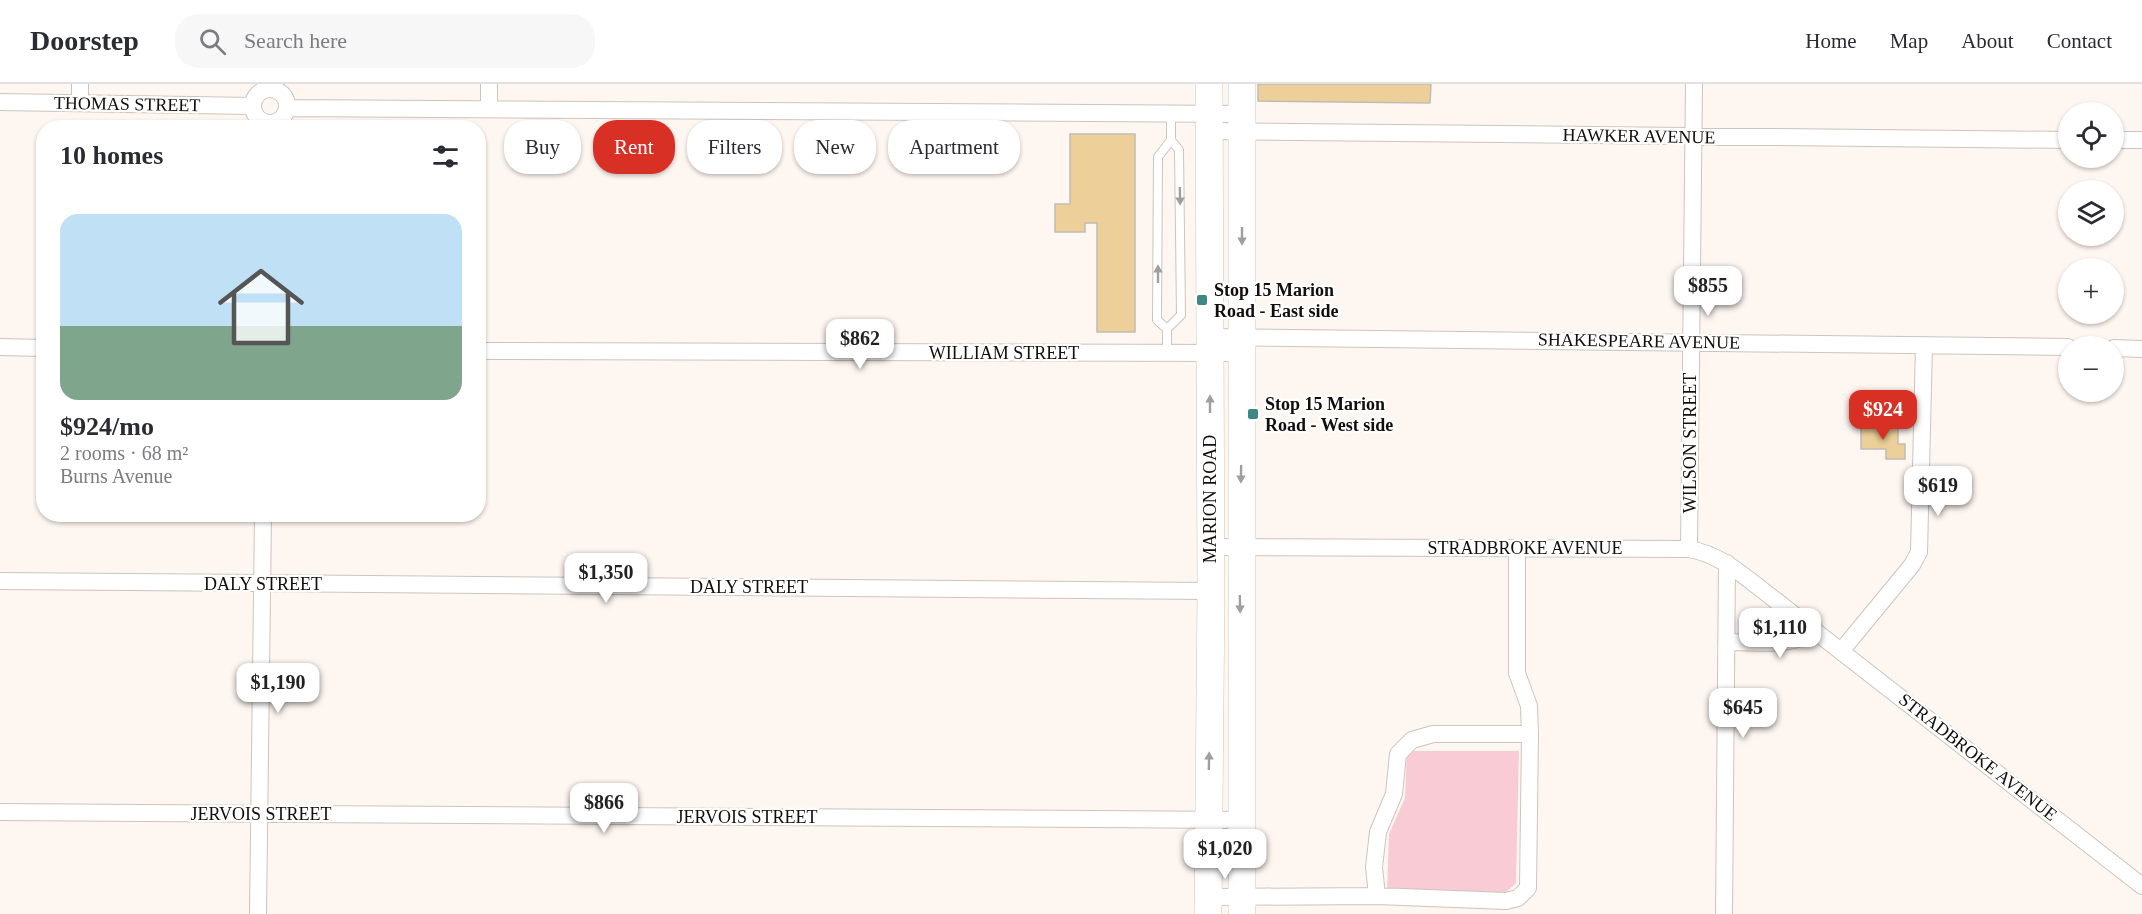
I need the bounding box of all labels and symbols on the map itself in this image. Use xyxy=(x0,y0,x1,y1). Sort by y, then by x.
street label: THOMAS STREET xyxy=(54,93,200,115)
street label: HAWKER AVENUE xyxy=(1562,125,1716,147)
one-way arrow xyxy=(1175,186,1185,205)
one-way arrow xyxy=(1237,227,1247,246)
one-way arrow xyxy=(1153,265,1162,284)
pin: $855 xyxy=(1672,266,1744,317)
place label: Stop 15 Marion Road - East side xyxy=(1214,280,1339,321)
marker: Stop 15 Marion Road - East side xyxy=(1195,293,1209,307)
pin: $862 xyxy=(824,319,896,370)
street label: SHAKESPEARE AVENUE xyxy=(1538,329,1740,353)
street label: WILLIAM STREET xyxy=(929,343,1079,363)
street label: WILSON STREET xyxy=(1680,373,1700,513)
pin: $924 xyxy=(1847,390,1919,441)
place label: Stop 15 Marion Road - West side xyxy=(1265,394,1393,435)
one-way arrow xyxy=(1205,395,1215,414)
marker: Stop 15 Marion Road - West side xyxy=(1246,407,1260,421)
street label: MARION ROAD xyxy=(1200,435,1220,563)
one-way arrow xyxy=(1236,465,1246,484)
pin: $619 xyxy=(1902,466,1974,517)
street label: STRADBROKE AVENUE xyxy=(1427,538,1623,558)
pin: $1,350 xyxy=(557,553,655,604)
street label: DALY STREET xyxy=(204,574,322,594)
street label: DALY STREET xyxy=(690,577,808,597)
one-way arrow xyxy=(1236,595,1245,614)
pin: $1,110 xyxy=(1731,608,1829,659)
pin: $1,190 xyxy=(229,663,327,714)
pin: $645 xyxy=(1707,688,1779,739)
street label: STRADBROKE AVENUE xyxy=(1895,689,2061,825)
one-way arrow xyxy=(1204,752,1214,771)
pin: $866 xyxy=(568,783,640,834)
street label: JERVOIS STREET xyxy=(190,804,332,824)
street label: JERVOIS STREET xyxy=(676,807,818,827)
pin: $1,020 xyxy=(1176,829,1274,880)

